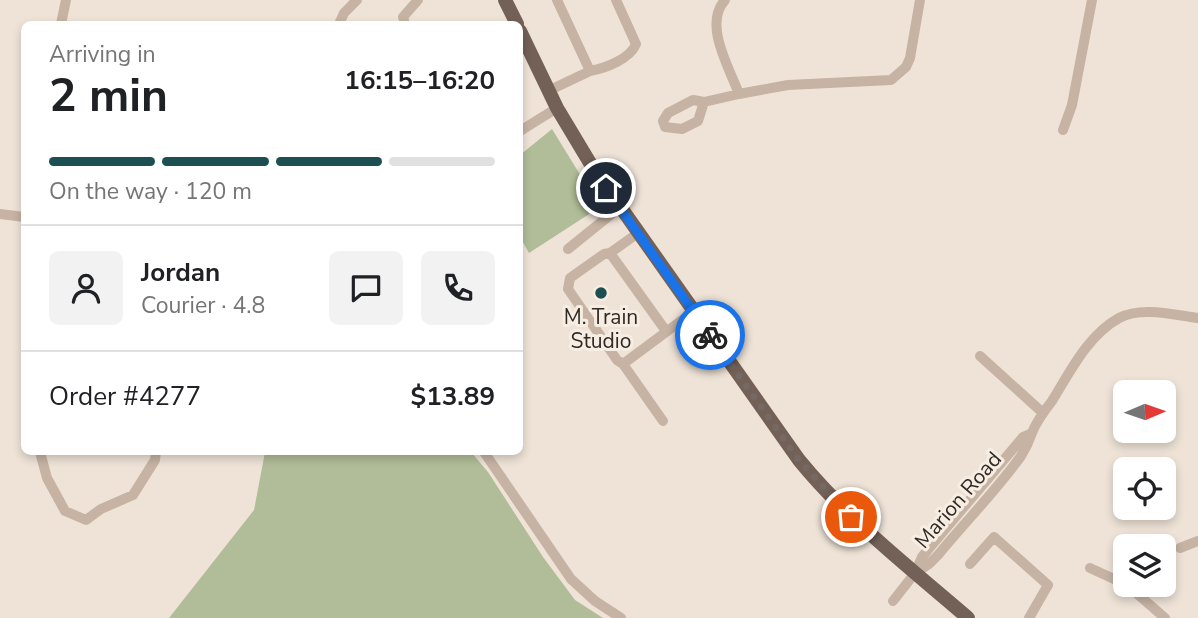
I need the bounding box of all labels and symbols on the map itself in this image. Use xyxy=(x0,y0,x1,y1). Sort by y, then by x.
pin xyxy=(576,158,636,218)
marker: M. Train Studio xyxy=(593,285,609,301)
courier xyxy=(675,300,745,370)
place label: M. Train Studio xyxy=(564,303,638,355)
north arrow xyxy=(1113,380,1176,443)
street label: Marion Road xyxy=(908,446,1008,554)
pin xyxy=(821,487,881,547)

